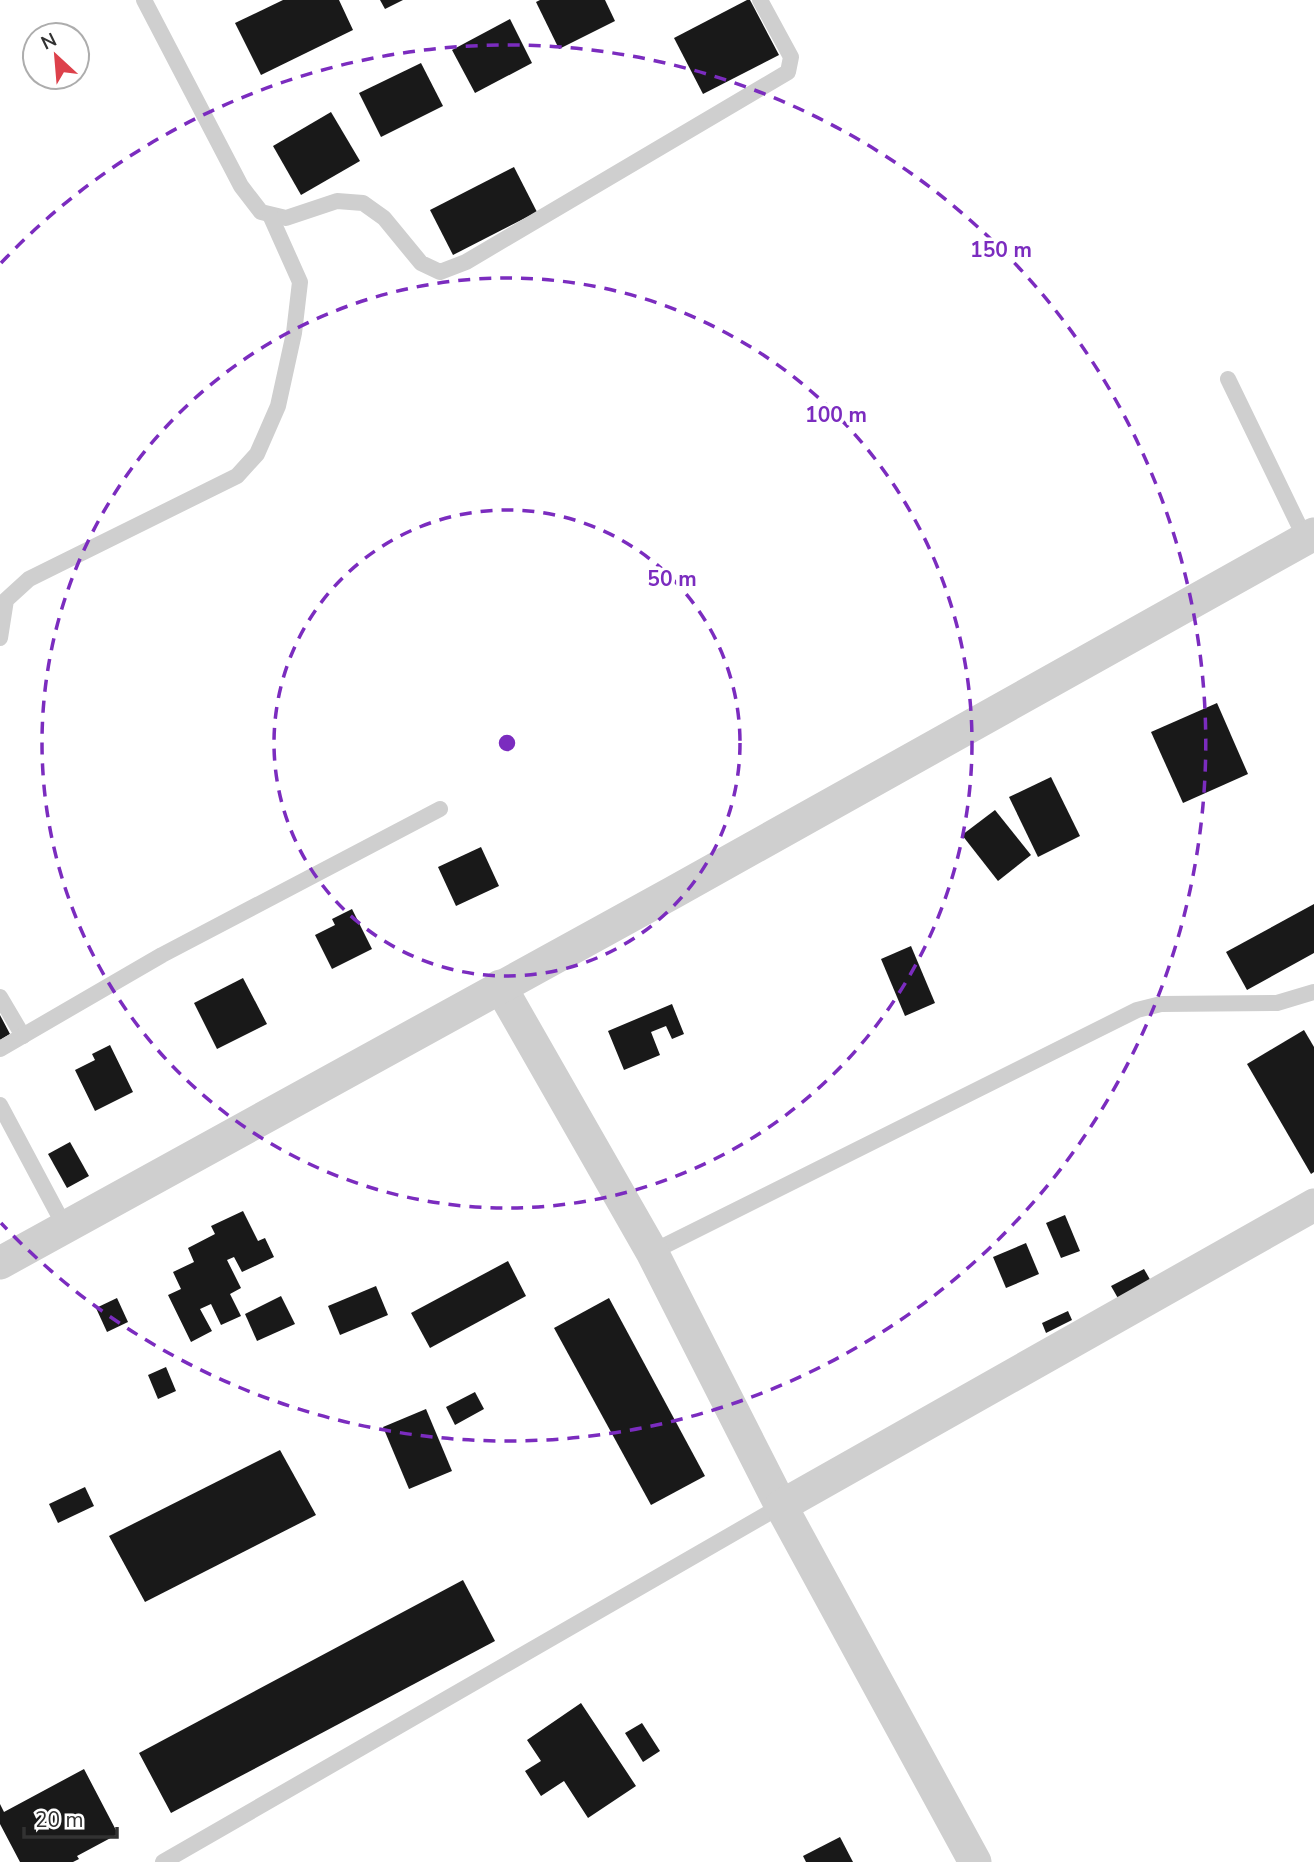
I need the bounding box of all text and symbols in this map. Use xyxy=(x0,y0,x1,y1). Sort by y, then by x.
north arrow xyxy=(21,21,91,91)
text: N xyxy=(37,27,61,56)
text: 150 m xyxy=(970,236,1032,264)
text: 100 m xyxy=(805,401,867,429)
text: 50 m xyxy=(647,565,697,593)
centre of rings xyxy=(495,731,519,755)
scale bar xyxy=(24,1796,117,1840)
text: 20 m xyxy=(35,1806,84,1834)

